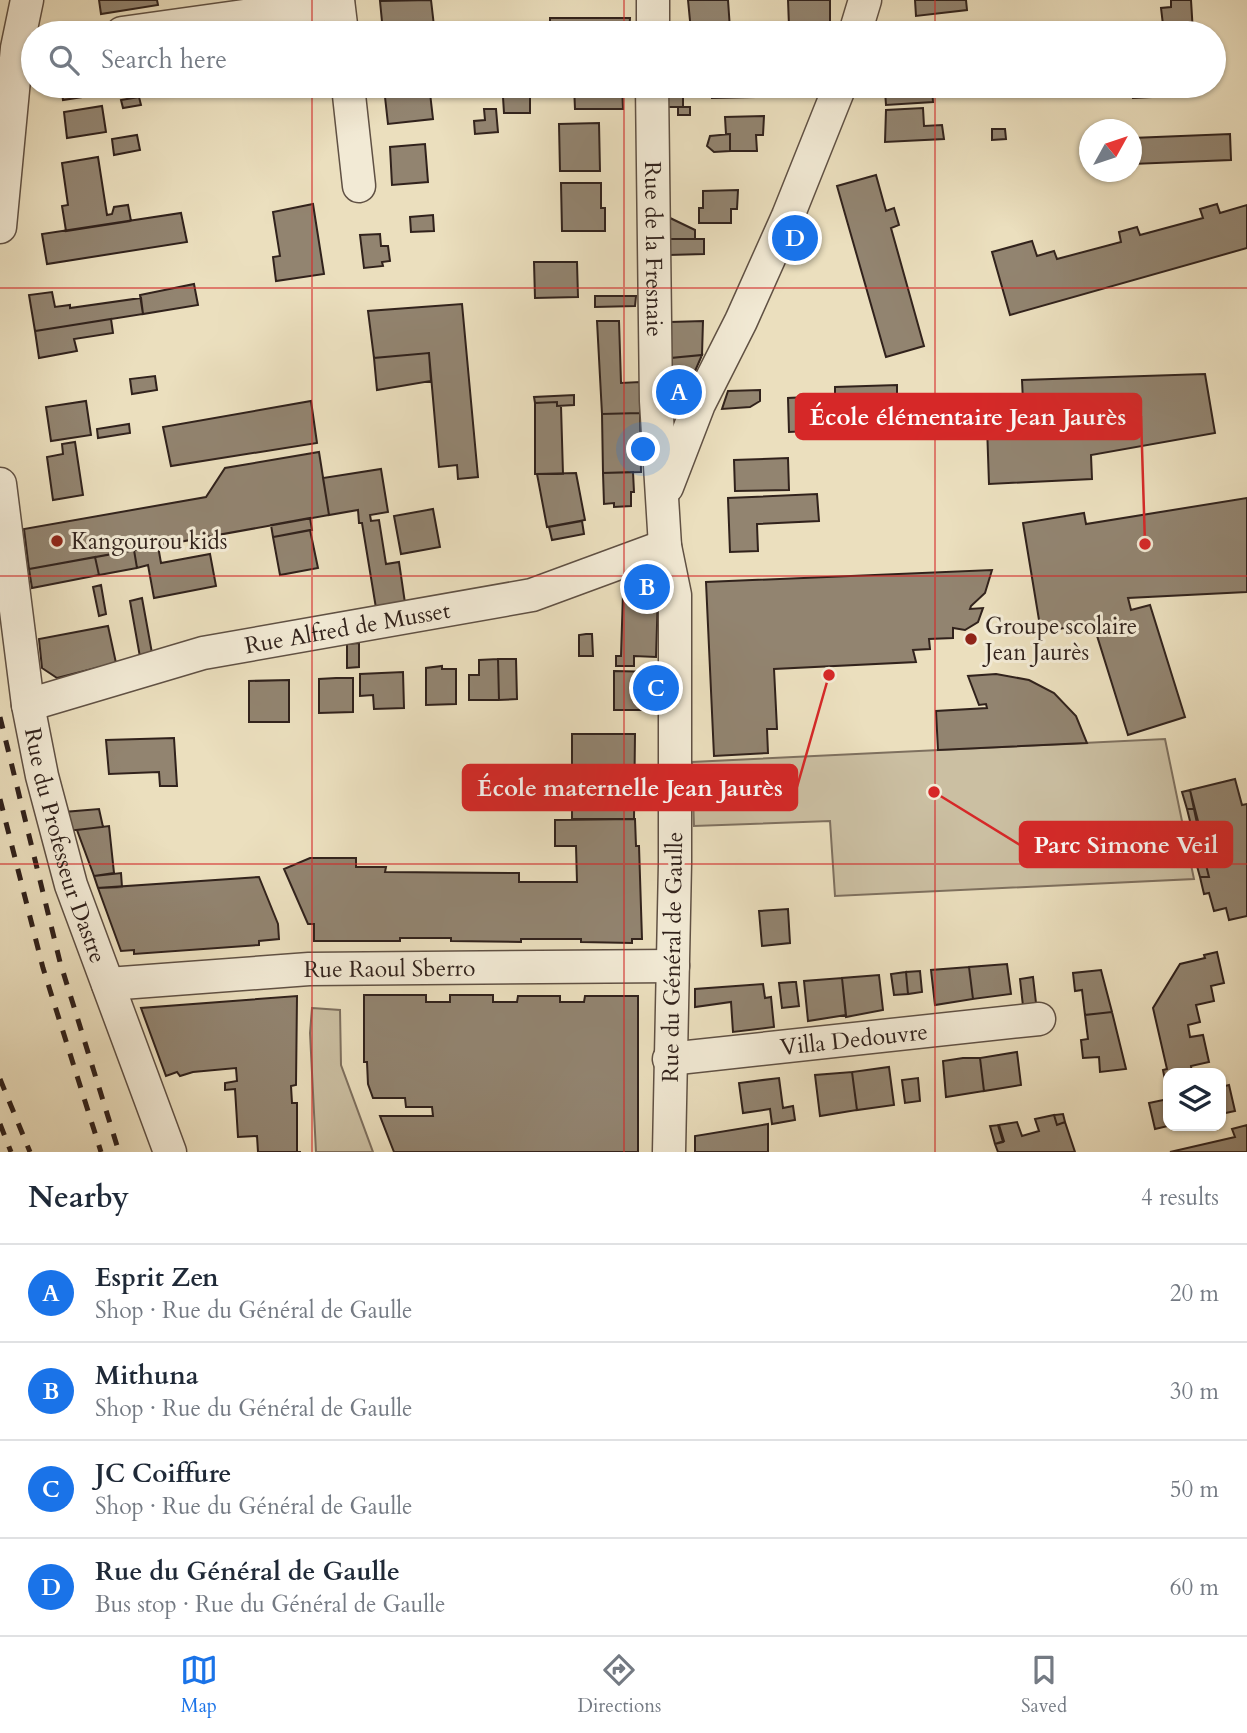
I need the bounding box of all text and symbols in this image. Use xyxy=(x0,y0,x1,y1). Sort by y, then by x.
search box xyxy=(21,21,1226,98)
icon: search xyxy=(45,41,83,79)
text: Search here xyxy=(101,42,227,77)
north arrow xyxy=(1079,119,1142,182)
street label: Rue de la Fresnaie xyxy=(637,161,670,337)
pin: D xyxy=(772,212,818,264)
pin: A xyxy=(656,366,702,418)
callout: École élémentaire Jean Jaurès xyxy=(796,394,1141,439)
text: École élémentaire Jean Jaurès xyxy=(810,401,1126,434)
your location xyxy=(626,432,660,466)
place label: Kangourou kids xyxy=(71,526,227,557)
marker: Kangourou kids xyxy=(49,533,65,549)
pin: B xyxy=(624,561,670,613)
street label: Rue Alfred de Musset xyxy=(242,595,452,661)
place label: Groupe scolaire Jean Jaurès xyxy=(982,611,1137,668)
marker: Groupe scolaire Jean Jaurès xyxy=(963,631,979,647)
pin: C xyxy=(633,662,679,714)
street label: Rue du Professeur Dastre xyxy=(17,725,114,967)
callout: École maternelle Jean Jaurès xyxy=(463,765,797,810)
text: École maternelle Jean Jaurès xyxy=(477,772,783,805)
callout: Parc Simone Veil xyxy=(1020,822,1232,867)
text: Parc Simone Veil xyxy=(1034,829,1218,862)
street label: Rue du Général de Gaulle xyxy=(655,831,690,1083)
street label: Rue Raoul Sberro xyxy=(303,953,475,985)
street label: Villa Dedouvre xyxy=(779,1016,929,1063)
map controls xyxy=(1163,1068,1226,1131)
button: layers xyxy=(1163,1068,1226,1131)
text: Nearby xyxy=(28,1177,129,1218)
text: 4 results xyxy=(1141,1182,1219,1213)
text: Esprit Zen xyxy=(95,1260,219,1295)
text: A xyxy=(42,1278,60,1309)
text: 20 m xyxy=(1170,1278,1219,1309)
text: Shop · Rue du Général de Gaulle xyxy=(95,1295,413,1326)
text: Mithuna xyxy=(95,1358,199,1393)
text: B xyxy=(43,1376,59,1407)
text: 30 m xyxy=(1170,1376,1219,1407)
text: Shop · Rue du Général de Gaulle xyxy=(95,1393,413,1424)
text: JC Coiffure xyxy=(95,1456,231,1491)
text: C xyxy=(42,1474,60,1505)
text: 50 m xyxy=(1170,1474,1219,1505)
text: Shop · Rue du Général de Gaulle xyxy=(95,1491,413,1522)
text: Rue du Général de Gaulle xyxy=(95,1554,400,1589)
text: D xyxy=(41,1572,61,1603)
text: 60 m xyxy=(1170,1572,1219,1603)
text: Bus stop · Rue du Général de Gaulle xyxy=(95,1589,445,1620)
tab: Map xyxy=(180,1651,218,1719)
tab: Directions xyxy=(578,1651,661,1719)
tab: Saved xyxy=(1021,1651,1067,1719)

